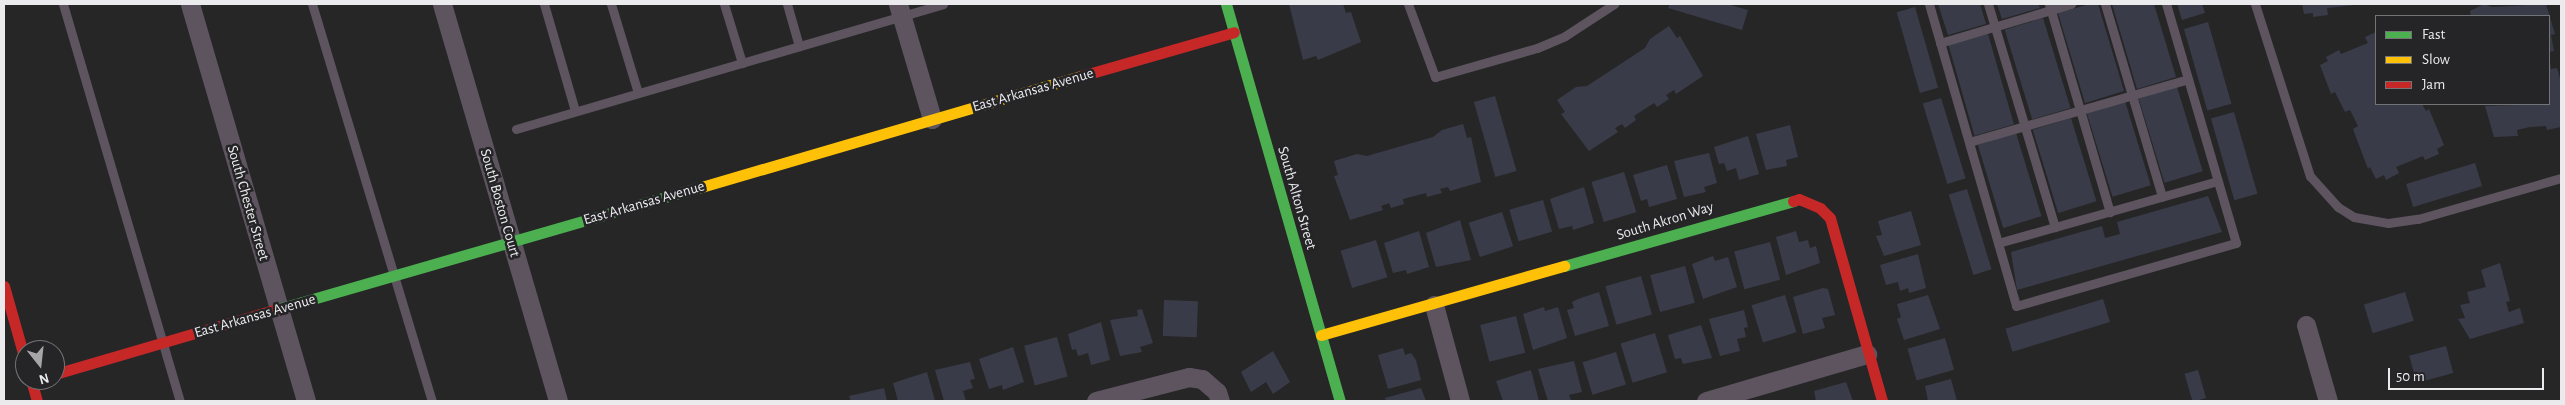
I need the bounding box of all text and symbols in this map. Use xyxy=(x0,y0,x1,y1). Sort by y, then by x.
legend xyxy=(2375,15,2550,105)
text: Fast xyxy=(2422,27,2445,42)
text: Slow xyxy=(2422,52,2450,67)
street label: East Arkansas Avenue xyxy=(970,64,1096,116)
text: Jam xyxy=(2422,77,2445,92)
street label: South Chester Street xyxy=(223,143,273,263)
street label: South Alton Street xyxy=(1274,144,1320,252)
street label: South Boston Court xyxy=(476,147,524,259)
street label: East Arkansas Avenue xyxy=(581,177,707,229)
street label: South Akron Way xyxy=(1614,198,1716,244)
street label: East Arkansas Avenue xyxy=(192,290,318,342)
north arrow xyxy=(15,340,65,390)
scale bar xyxy=(2390,358,2546,390)
text: 50 m xyxy=(2396,369,2425,384)
text: N xyxy=(37,370,50,387)

